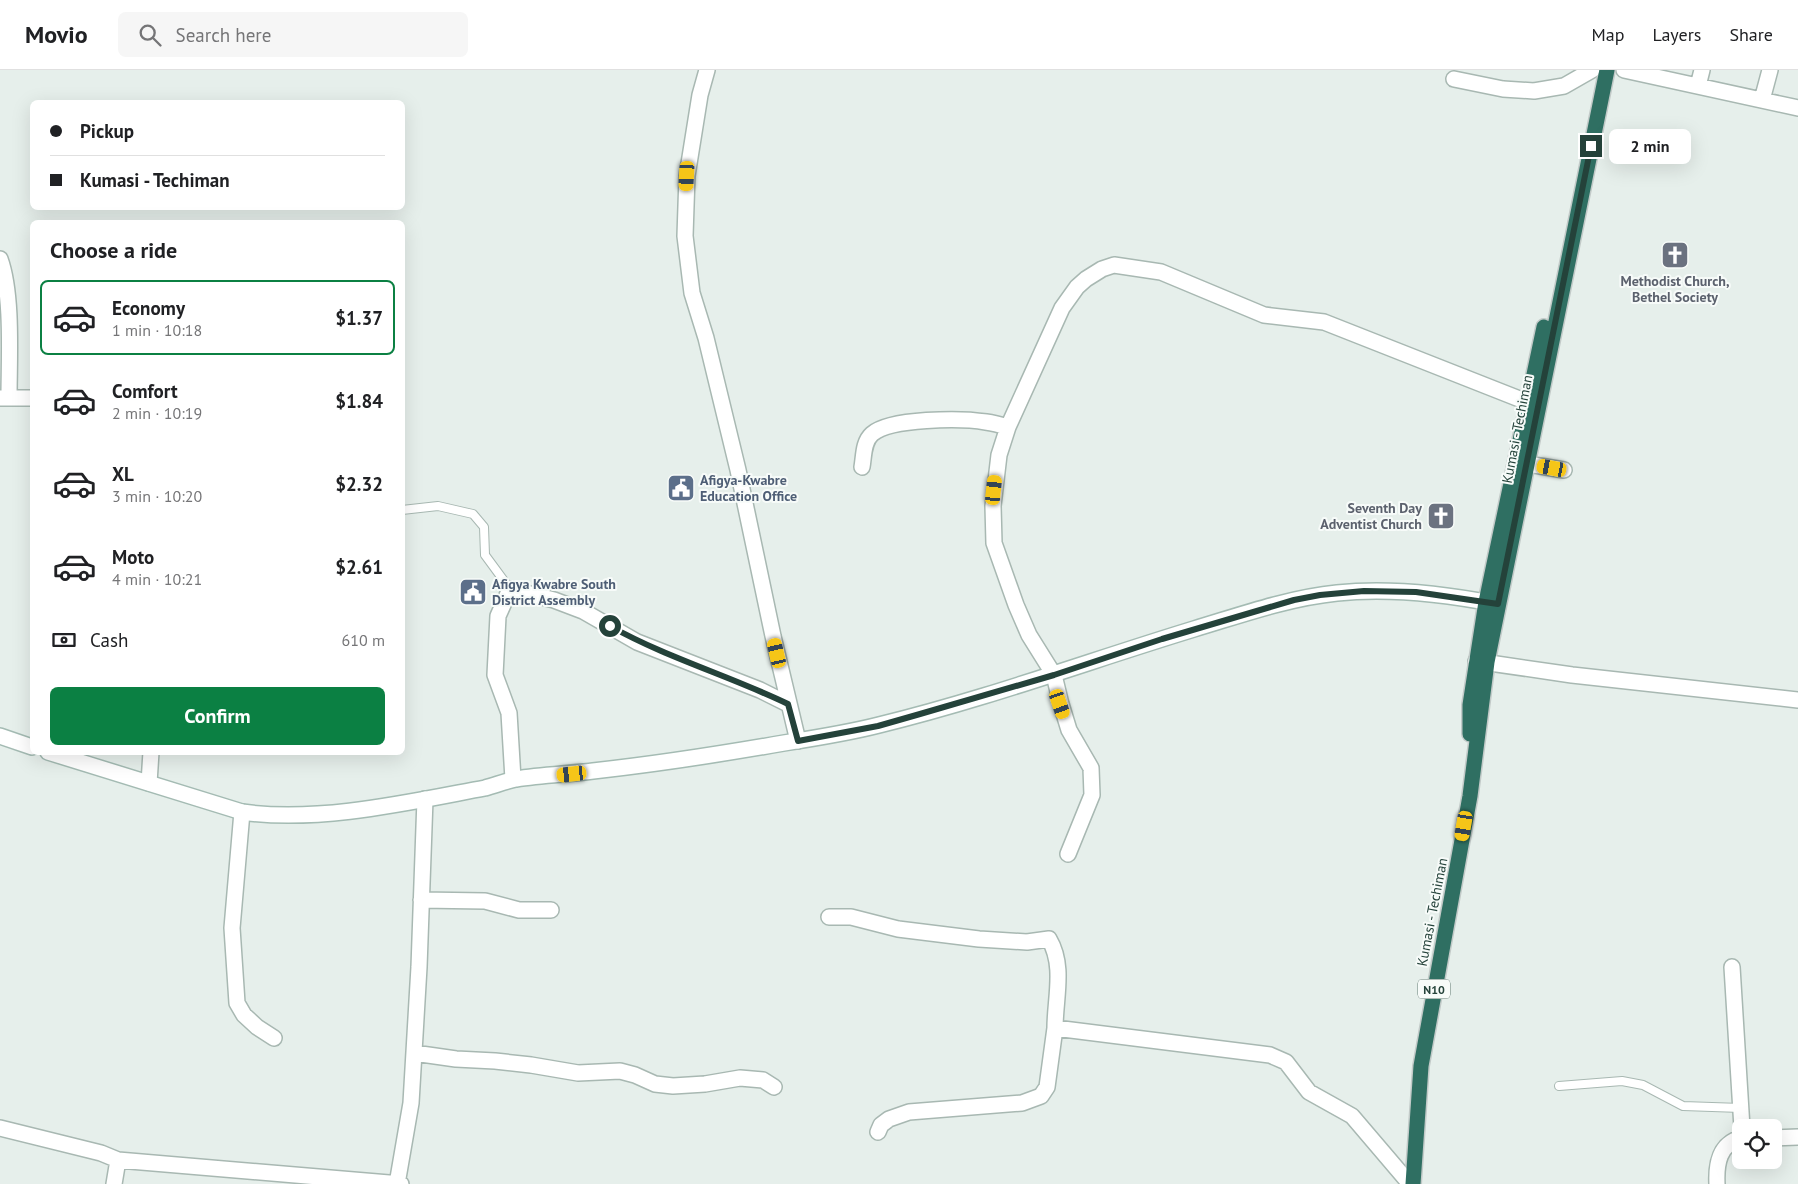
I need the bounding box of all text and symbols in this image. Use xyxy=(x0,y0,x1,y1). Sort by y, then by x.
search box xyxy=(118,12,468,57)
text: Movio xyxy=(25,19,88,50)
icon: search xyxy=(136,21,164,49)
text: Search here xyxy=(176,23,271,47)
text: Map xyxy=(1592,23,1624,46)
text: Layers xyxy=(1652,23,1701,46)
text: Share xyxy=(1729,23,1773,46)
text: Pickup xyxy=(80,119,134,143)
callout: 2 min xyxy=(1608,128,1691,164)
route end xyxy=(1580,135,1602,157)
text: 2 min xyxy=(1630,136,1670,156)
car xyxy=(678,161,695,191)
text: Kumasi - Techiman xyxy=(80,168,230,192)
text: Choose a ride xyxy=(50,236,177,264)
church icon: Methodist Church, Bethel Society xyxy=(1660,240,1690,270)
place label: Methodist Church, Bethel Society xyxy=(1621,272,1729,306)
icon: car xyxy=(52,295,97,340)
text: Economy xyxy=(112,296,185,320)
text: $1.37 xyxy=(335,306,383,330)
text: 1 min · 10:18 xyxy=(112,320,202,340)
street label: Kumasi - Techiman xyxy=(1498,373,1536,485)
icon: car xyxy=(52,378,97,423)
text: Comfort xyxy=(112,379,178,403)
text: $1.84 xyxy=(335,389,383,413)
text: 2 min · 10:19 xyxy=(112,403,202,423)
car xyxy=(1535,458,1568,478)
icon: car xyxy=(52,461,97,506)
text: XL xyxy=(112,462,134,486)
place label: Afigya-Kwabre Education Office xyxy=(700,471,797,505)
text: $2.32 xyxy=(335,472,383,496)
public building icon: Afigya-Kwabre Education Office xyxy=(666,473,696,503)
car xyxy=(984,474,1003,506)
text: 3 min · 10:20 xyxy=(112,486,202,506)
place label: Seventh Day Adventist Church xyxy=(1320,499,1422,533)
church icon: Seventh Day Adventist Church xyxy=(1426,501,1456,531)
icon: car xyxy=(52,544,97,589)
text: Moto xyxy=(112,545,154,569)
text: $2.61 xyxy=(335,555,383,579)
text: 4 min · 10:21 xyxy=(112,569,202,589)
place label: Afigya Kwabre South District Assembly xyxy=(492,575,616,609)
public building icon: Afigya Kwabre South District Assembly xyxy=(458,577,488,607)
route start xyxy=(599,615,621,637)
icon: cash xyxy=(50,626,78,654)
text: Cash xyxy=(90,628,128,652)
text: 610 m xyxy=(342,630,385,650)
car xyxy=(766,637,787,669)
button: Confirm xyxy=(50,687,385,745)
car xyxy=(1048,687,1071,721)
car xyxy=(556,765,587,783)
car xyxy=(1454,810,1473,842)
street label: Kumasi - Techiman xyxy=(1413,856,1451,968)
road number: N10 xyxy=(1418,980,1450,999)
map controls xyxy=(1732,1119,1782,1169)
button: locate xyxy=(1732,1119,1782,1169)

